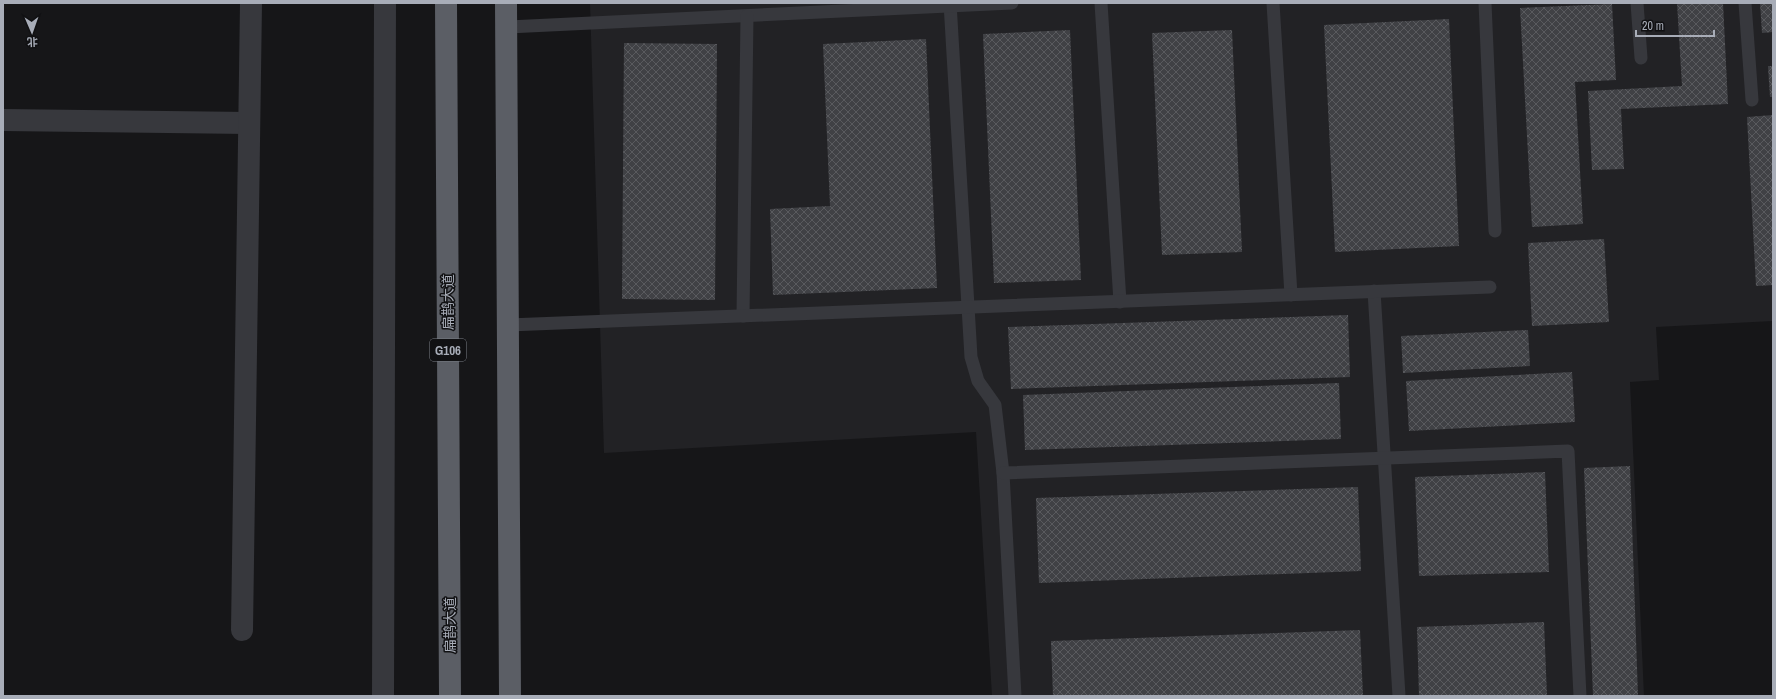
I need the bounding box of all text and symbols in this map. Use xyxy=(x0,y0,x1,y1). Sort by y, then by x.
north arrow xyxy=(12,12,52,52)
scale bar xyxy=(1636,12,1714,38)
text: 20 m xyxy=(1642,18,1664,34)
text: 北 xyxy=(27,35,38,49)
street label: 扁鹊大道 xyxy=(439,274,457,330)
road number: G106 xyxy=(430,339,466,361)
street label: 扁鹊大道 xyxy=(441,597,459,653)

